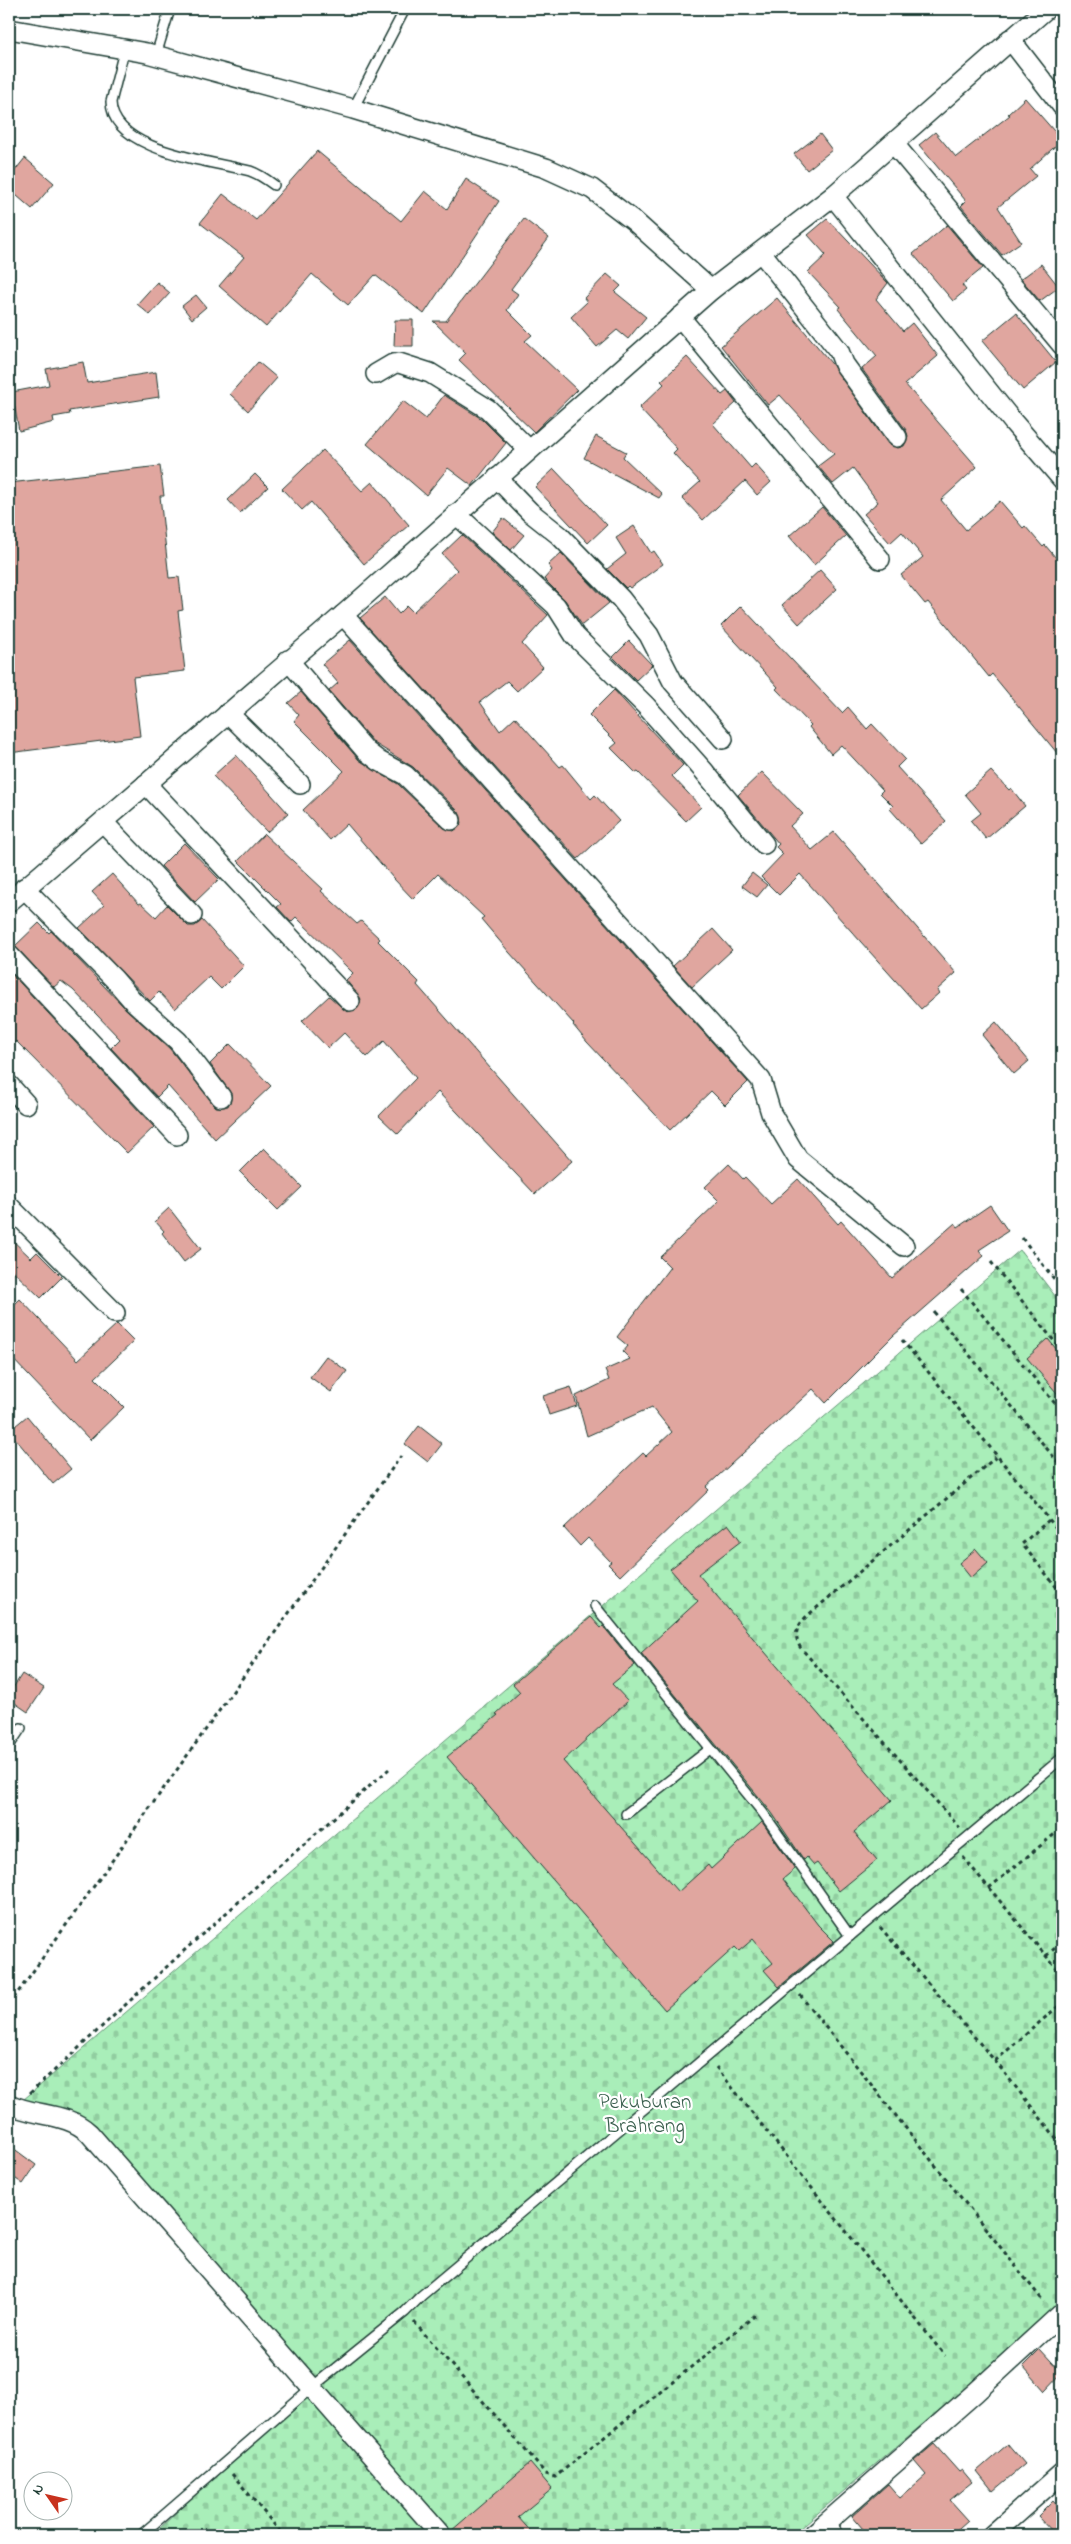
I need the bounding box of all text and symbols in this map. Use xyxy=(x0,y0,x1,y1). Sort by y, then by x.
park label: Pekuburan Brahrang xyxy=(599,2088,691,2144)
north arrow xyxy=(22,2472,72,2522)
text: N xyxy=(27,2480,50,2499)

